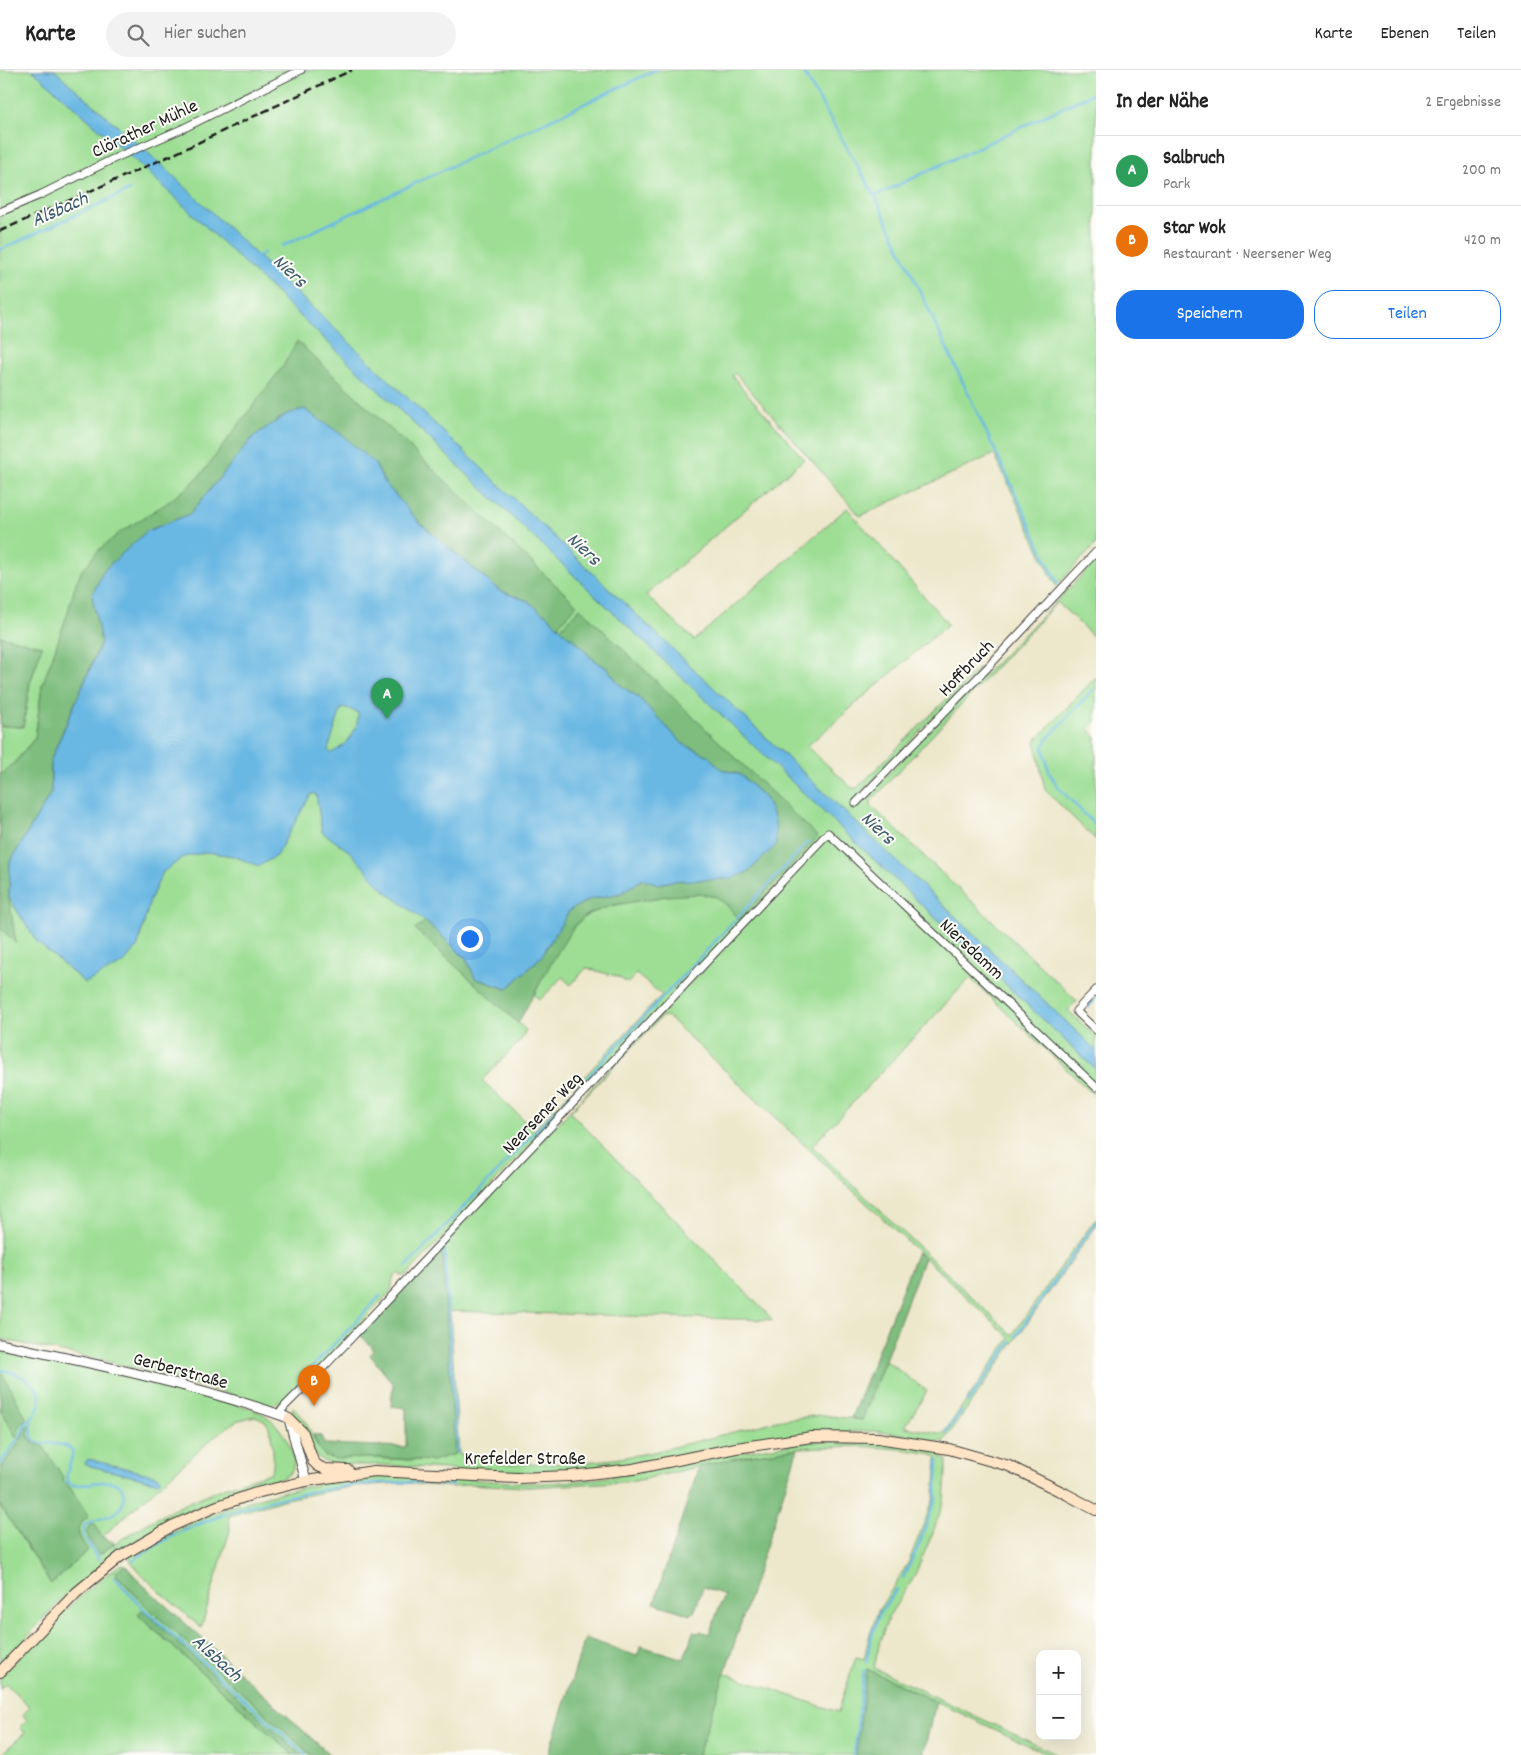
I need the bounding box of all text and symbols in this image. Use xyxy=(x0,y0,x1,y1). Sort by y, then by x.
search box xyxy=(106,12,456,57)
text: Karte xyxy=(25,18,76,52)
icon: search xyxy=(124,21,152,49)
text: Hier suchen xyxy=(164,21,246,48)
text: Karte xyxy=(1315,22,1353,47)
text: Ebenen xyxy=(1381,22,1429,47)
text: Teilen xyxy=(1457,22,1496,47)
text: In der Nähe xyxy=(1116,88,1208,118)
text: 2 Ergebnisse xyxy=(1425,91,1501,114)
street label: Clörather Mühle xyxy=(88,94,203,167)
text: Salbruch xyxy=(1163,146,1225,173)
text: A xyxy=(1128,159,1136,182)
text: 200 m xyxy=(1462,159,1501,182)
text: Park xyxy=(1163,173,1190,196)
water label: Alsbach xyxy=(27,186,94,236)
text: Star Wok xyxy=(1163,216,1226,243)
text: B xyxy=(1128,229,1136,252)
text: 420 m xyxy=(1464,229,1501,252)
text: Restaurant · Neersener Weg xyxy=(1163,243,1332,266)
water label: Niers xyxy=(265,249,313,296)
button: Speichern xyxy=(1116,290,1304,339)
button: Teilen xyxy=(1314,290,1501,339)
water label: Niers xyxy=(559,527,607,574)
street label: Hoffbruch xyxy=(933,635,1002,704)
pin: A xyxy=(371,678,403,719)
water label: Niers xyxy=(853,806,901,853)
street label: Niersdamm xyxy=(932,913,1009,988)
your location xyxy=(457,926,483,952)
street label: Neersener Weg xyxy=(497,1067,590,1162)
street label: Gerberstraße xyxy=(130,1347,230,1398)
pin: B xyxy=(298,1365,330,1406)
street label: Krefelder Straße xyxy=(464,1447,586,1474)
water label: Alsbach xyxy=(185,1629,248,1690)
map controls xyxy=(1036,1650,1081,1740)
button: + xyxy=(1036,1650,1081,1695)
button: − xyxy=(1036,1695,1081,1740)

